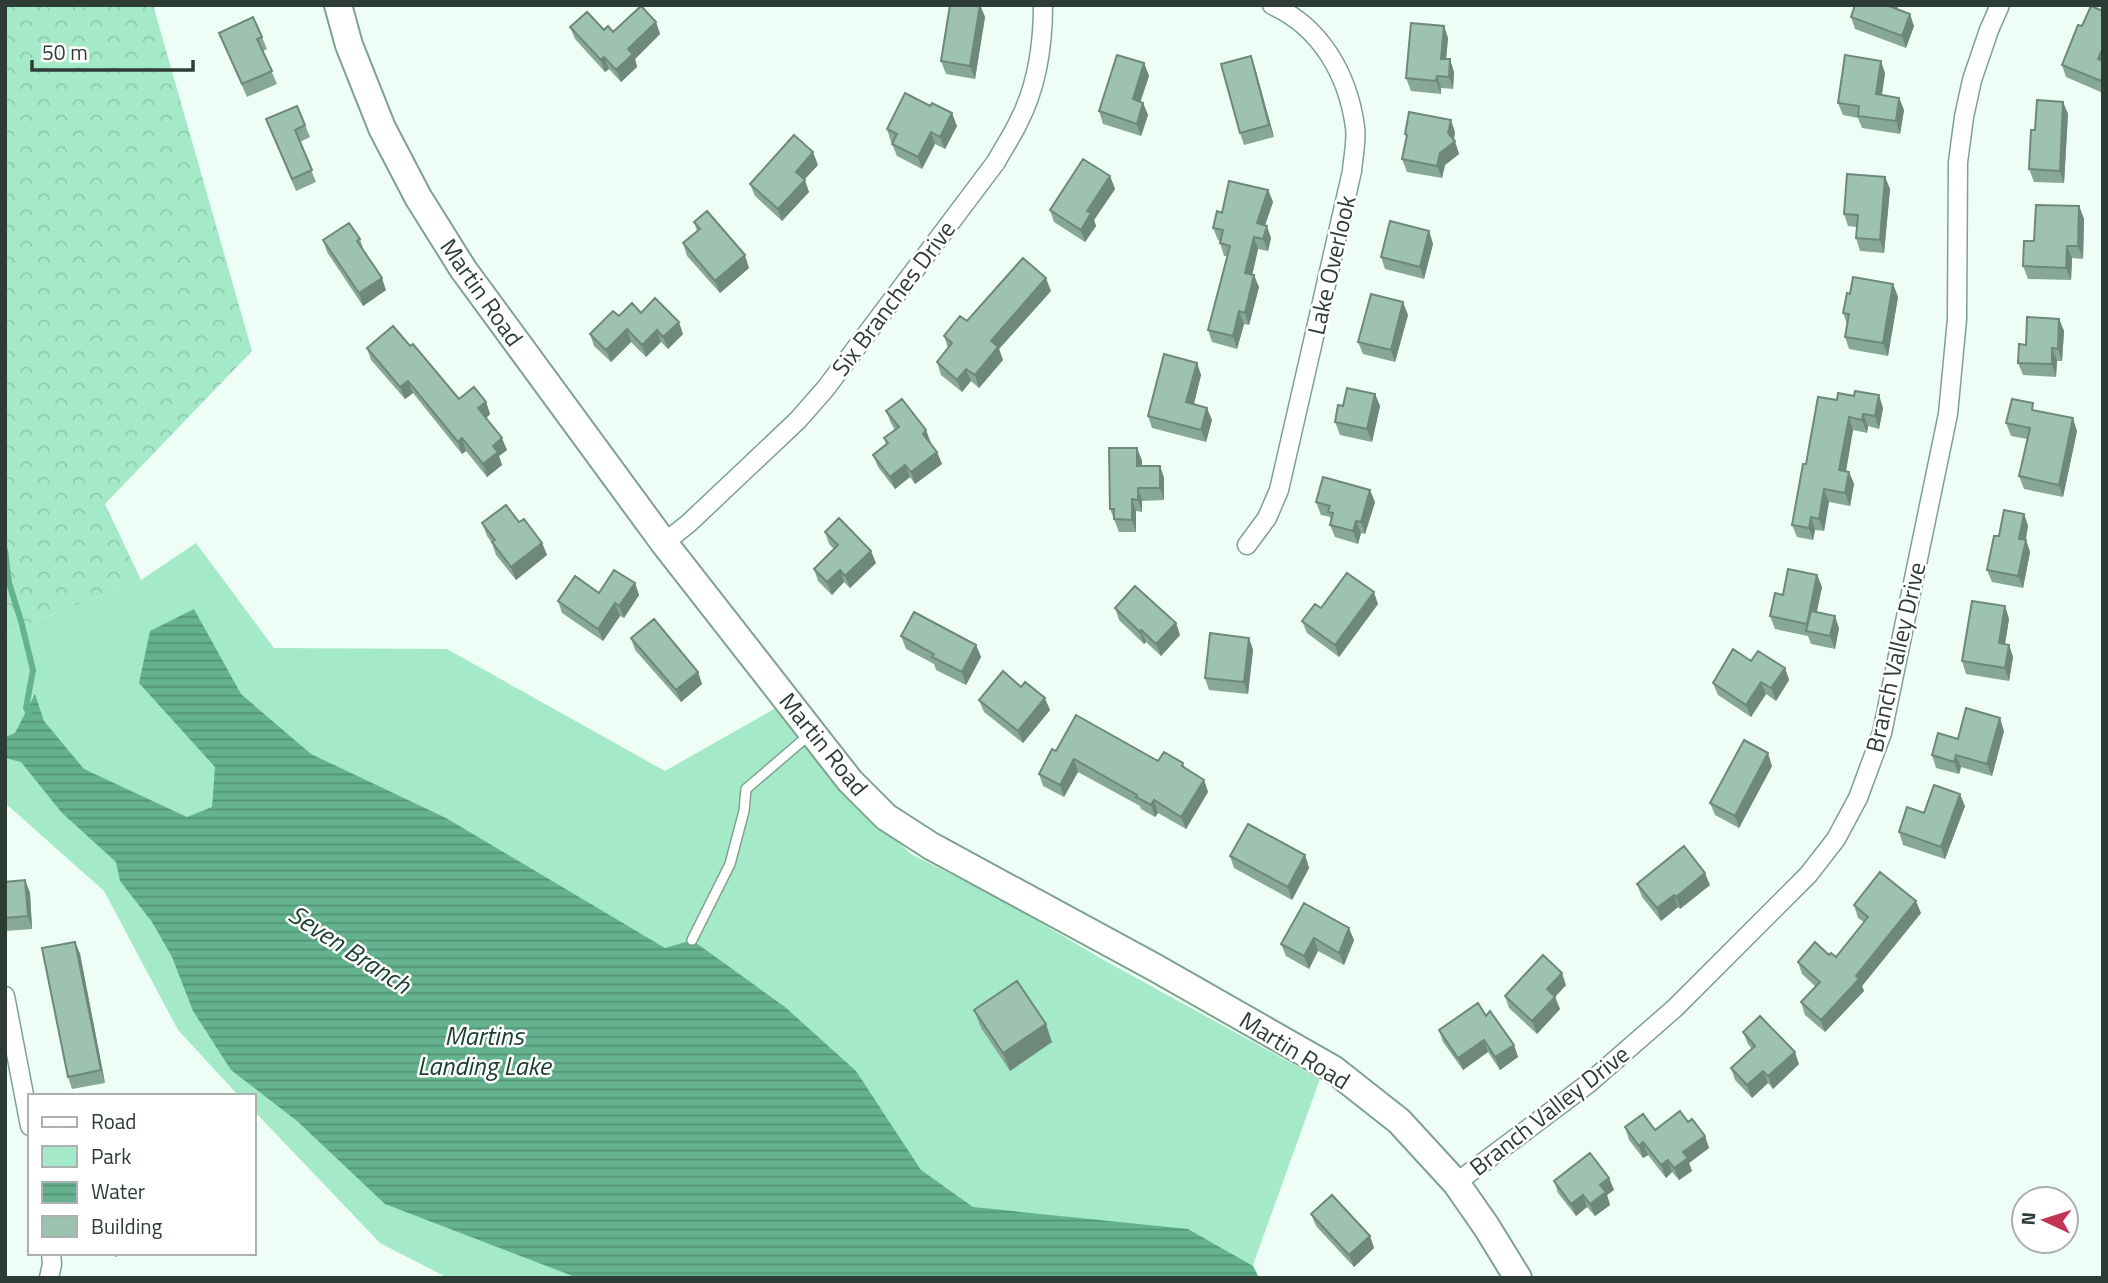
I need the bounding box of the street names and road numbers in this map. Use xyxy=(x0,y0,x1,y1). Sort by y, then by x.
street label: Lake Overlook xyxy=(1297,191,1365,338)
street label: Six Branches Drive xyxy=(822,213,964,383)
street label: Martin Road xyxy=(432,231,532,353)
street label: Branch Valley Drive xyxy=(1856,558,1934,756)
street label: Martin Road xyxy=(771,684,877,804)
street label: Martin Road xyxy=(1233,1002,1357,1098)
street label: Branch Valley Drive xyxy=(1461,1036,1637,1184)

